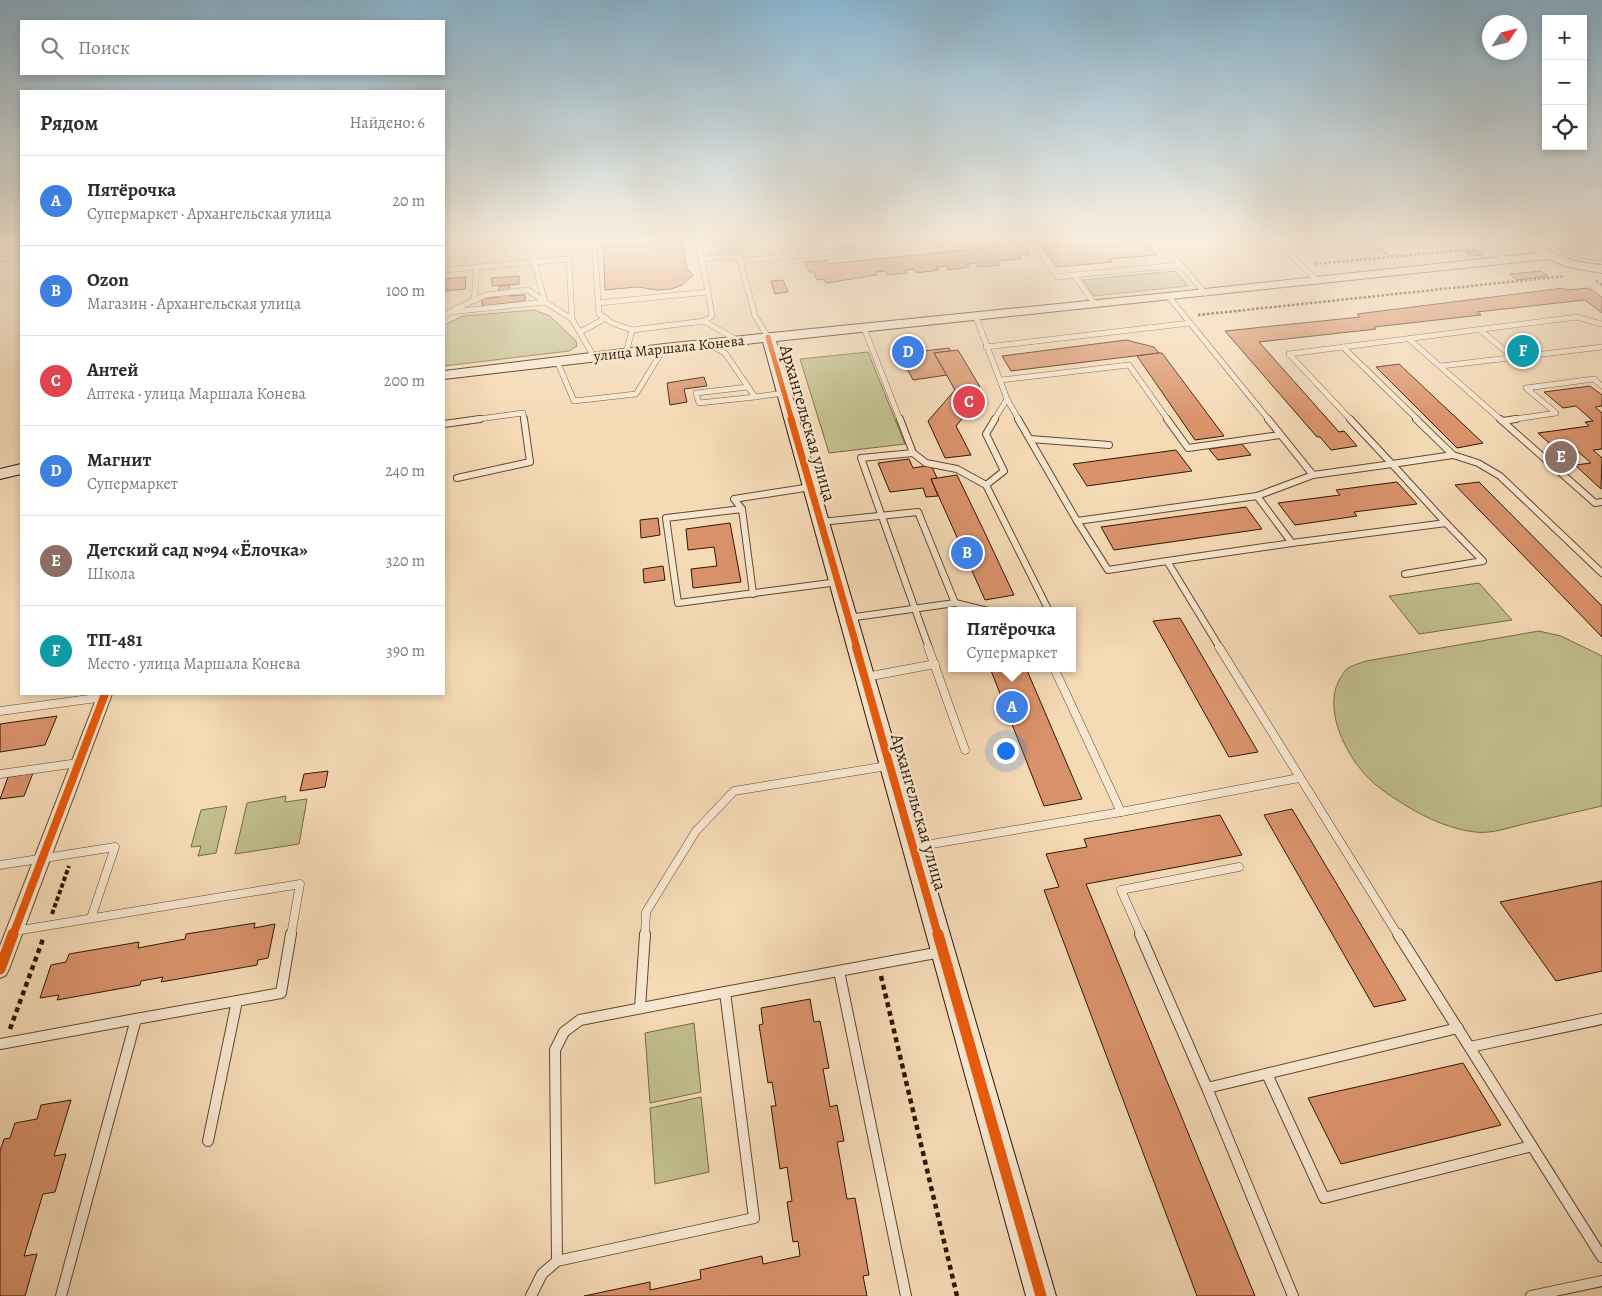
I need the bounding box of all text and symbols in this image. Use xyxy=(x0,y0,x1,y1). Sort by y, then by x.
north arrow xyxy=(1482,15,1527,60)
map controls xyxy=(1542,15,1587,150)
button: + xyxy=(1542,15,1587,60)
search box xyxy=(20,20,445,75)
icon: search xyxy=(38,34,66,62)
text: Поиск xyxy=(78,35,130,61)
button: − xyxy=(1542,60,1587,105)
button: locate xyxy=(1542,105,1587,150)
text: Рядом xyxy=(40,109,98,137)
text: Найдено: 6 xyxy=(350,112,425,134)
text: Пятёрочка xyxy=(87,177,176,203)
text: A xyxy=(51,190,61,212)
text: 20 m xyxy=(392,190,425,212)
text: Супермаркет · Архангельская улица xyxy=(87,203,332,225)
text: Ozon xyxy=(87,267,129,293)
text: B xyxy=(51,280,61,302)
text: 100 m xyxy=(386,280,425,302)
text: Магазин · Архангельская улица xyxy=(87,293,301,315)
street label: улица Маршала Конева xyxy=(592,330,745,366)
pin: F xyxy=(1507,332,1539,370)
pin: D xyxy=(892,333,924,371)
street label: Архангельская улица xyxy=(774,341,842,505)
text: Антей xyxy=(87,357,138,383)
text: C xyxy=(51,370,61,392)
text: 200 m xyxy=(384,370,425,392)
text: Аптека · улица Маршала Конева xyxy=(87,383,306,405)
pin: C xyxy=(953,383,985,421)
pin: E xyxy=(1545,438,1577,476)
text: Магнит xyxy=(87,447,151,473)
text: D xyxy=(50,460,62,482)
text: 240 m xyxy=(385,460,425,482)
text: Супермаркет xyxy=(87,473,178,495)
pin: B xyxy=(951,534,983,572)
text: Детский сад №94 «Ёлочка» xyxy=(87,537,308,563)
text: E xyxy=(51,550,61,572)
text: 320 m xyxy=(386,550,425,572)
text: Школа xyxy=(87,563,135,585)
popup xyxy=(948,607,1076,672)
text: Пятёрочка xyxy=(967,616,1056,642)
text: ТП-481 xyxy=(87,627,143,653)
text: F xyxy=(52,640,60,662)
text: 390 m xyxy=(386,640,425,662)
text: Супермаркет xyxy=(967,642,1057,664)
text: Место · улица Маршала Конева xyxy=(87,653,301,675)
pin: A xyxy=(996,688,1028,726)
street label: Архангельская улица xyxy=(885,730,953,894)
your location xyxy=(993,738,1019,764)

